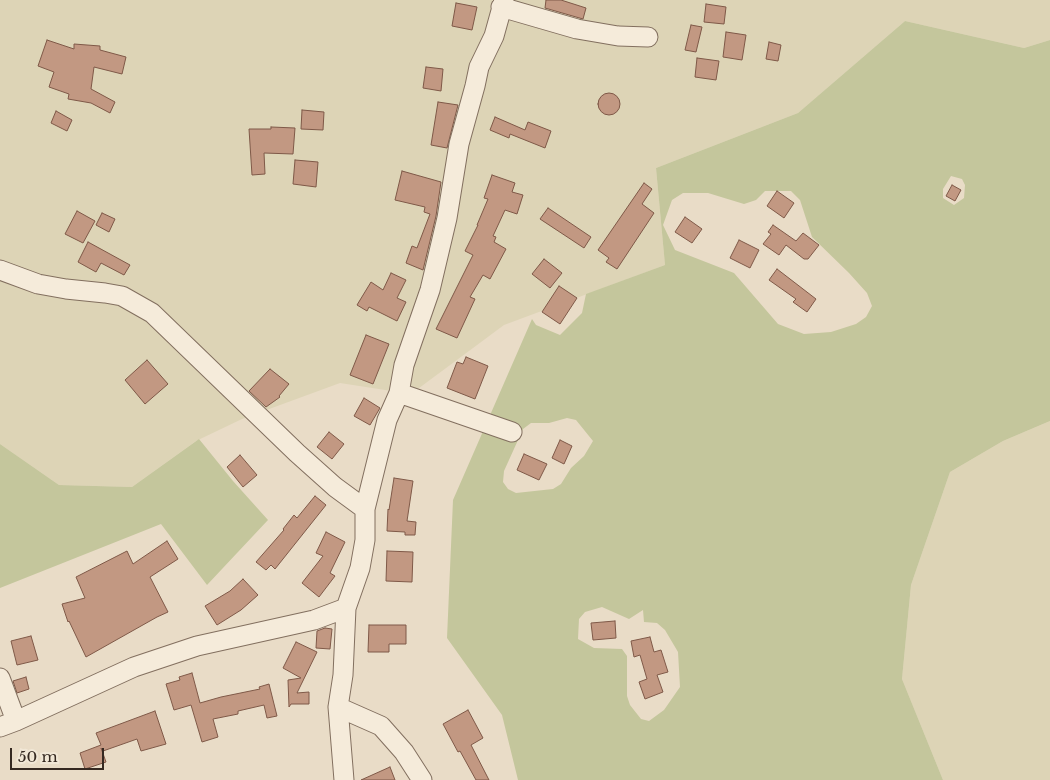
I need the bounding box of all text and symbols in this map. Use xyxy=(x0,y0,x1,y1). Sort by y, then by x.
scale bar xyxy=(12,738,106,770)
text: 50 m xyxy=(18,747,58,766)

